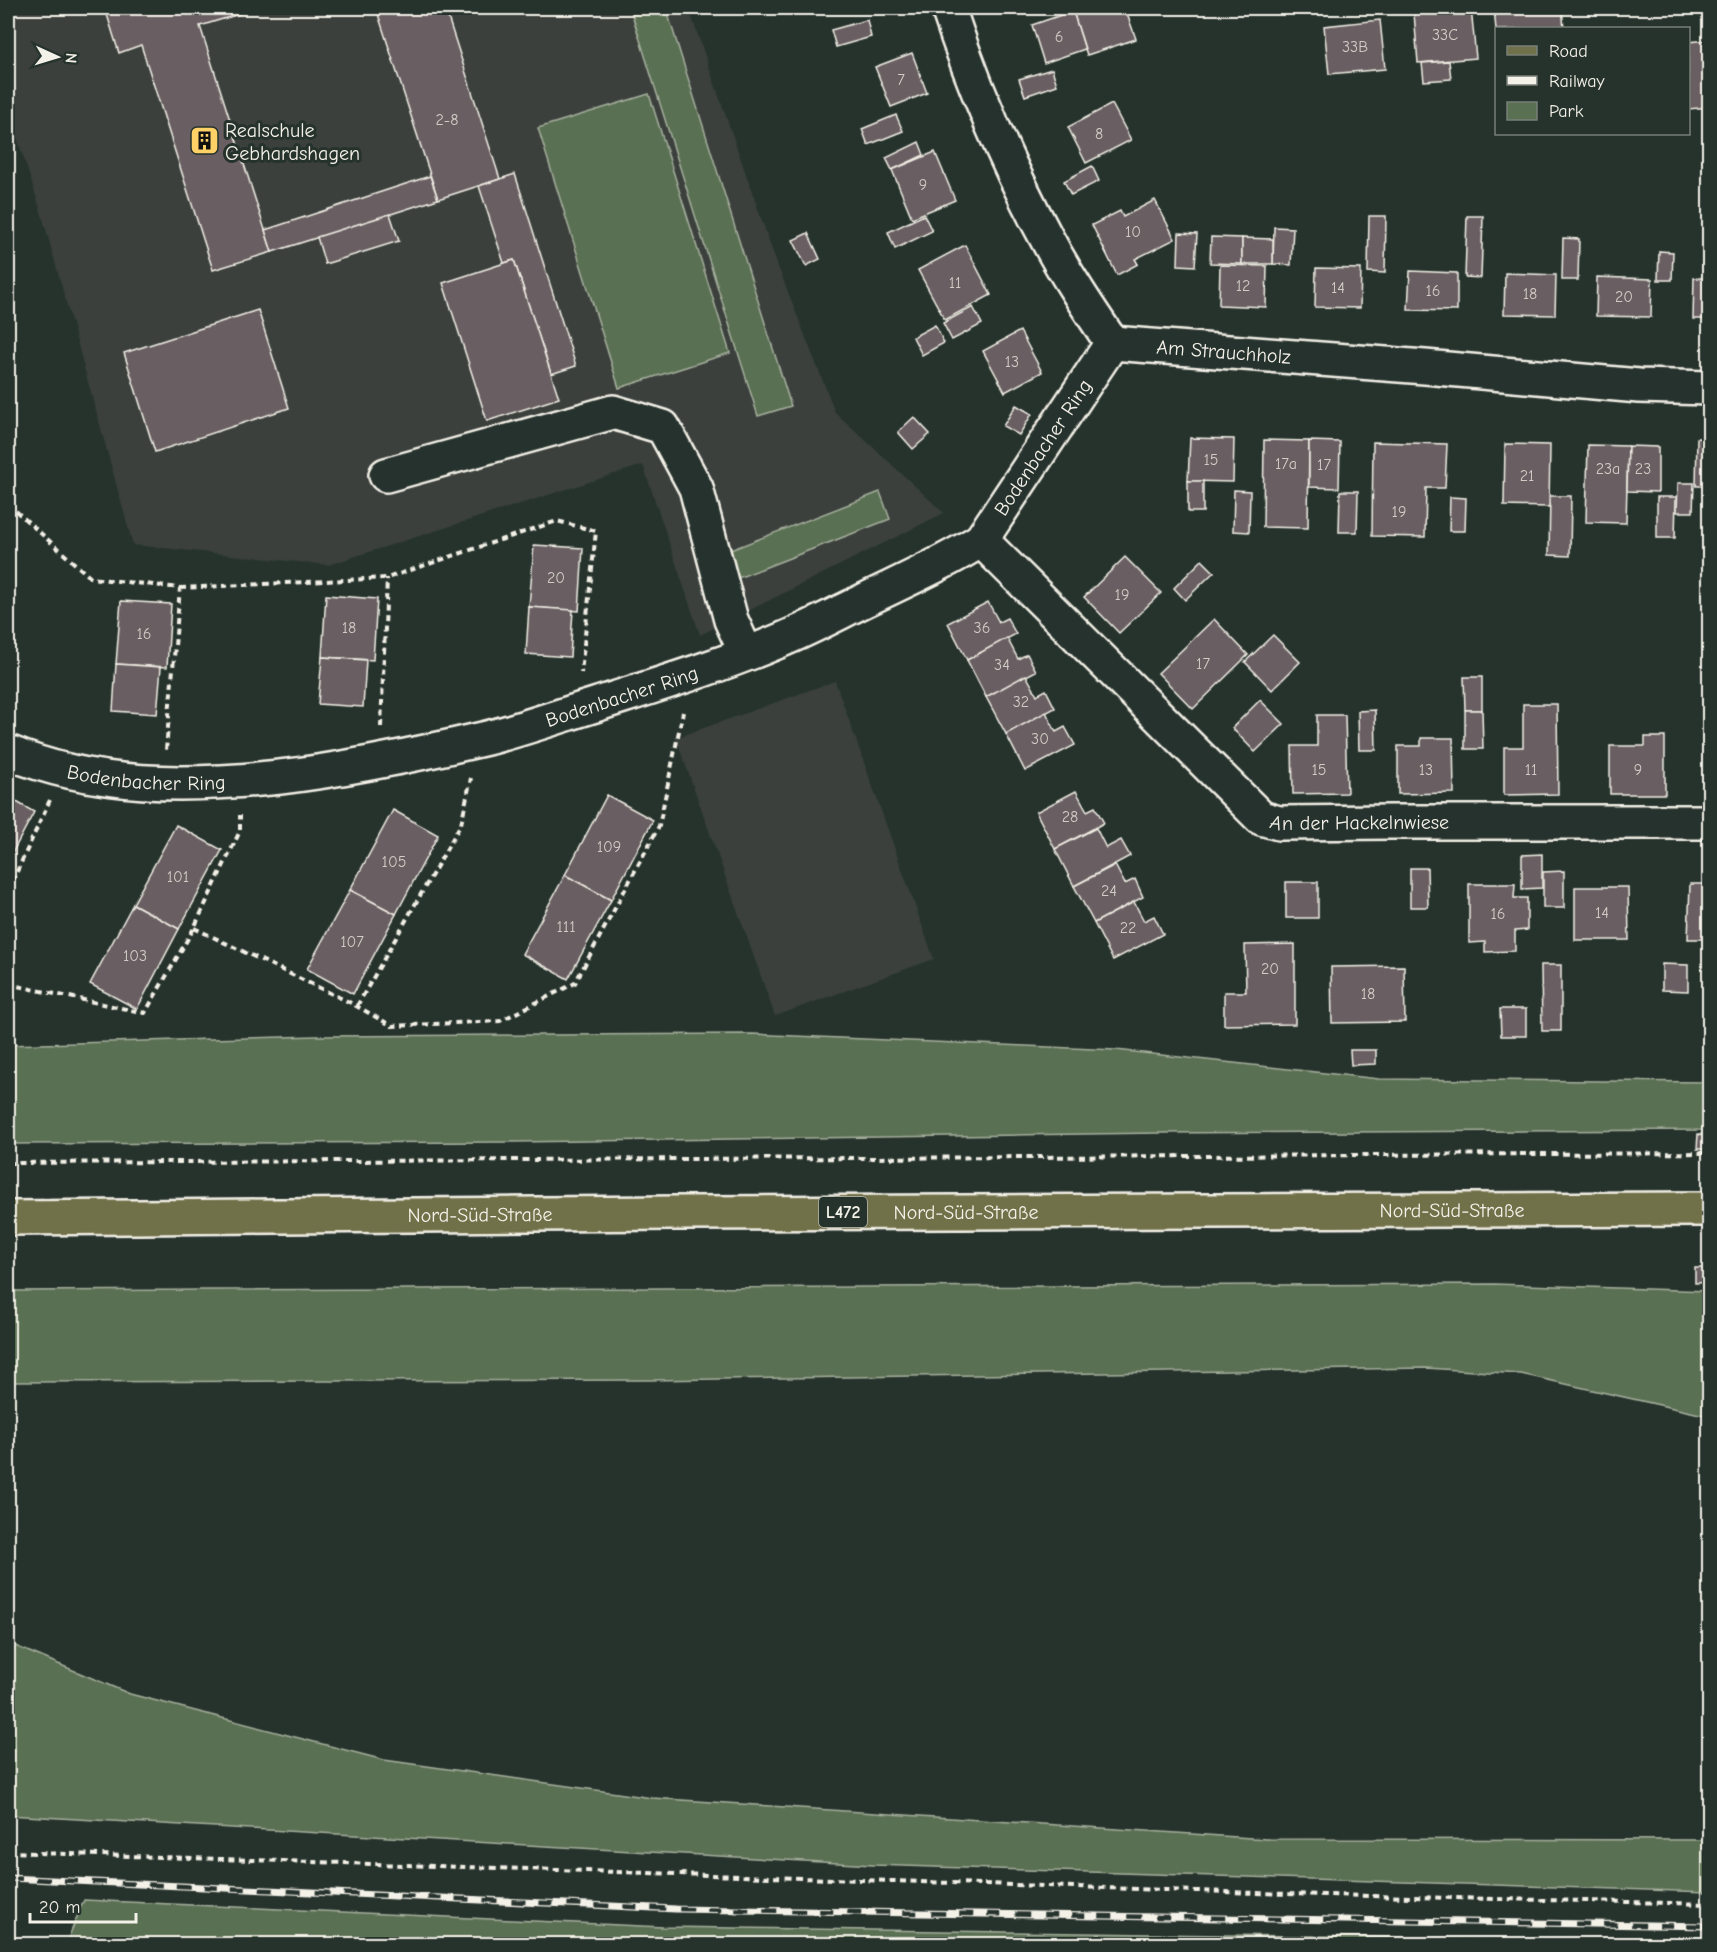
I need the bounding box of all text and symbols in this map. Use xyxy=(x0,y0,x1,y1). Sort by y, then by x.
house number: 33C xyxy=(1432,26,1458,44)
north arrow xyxy=(27,27,87,87)
legend xyxy=(1495,27,1690,135)
house number: 6 xyxy=(1055,28,1063,46)
house number: 33B xyxy=(1342,38,1368,56)
text: Road xyxy=(1549,41,1588,62)
text: N xyxy=(62,52,80,64)
house number: 7 xyxy=(897,71,905,89)
text: Railway xyxy=(1549,71,1606,92)
text: Park xyxy=(1549,101,1584,122)
house number: 2-8 xyxy=(435,111,459,129)
place label: Realschule Gebhardshagen xyxy=(225,119,360,165)
building icon: Realschule Gebhardshagen xyxy=(188,125,220,157)
house number: 8 xyxy=(1095,125,1103,143)
house number: 9 xyxy=(919,176,927,194)
house number: 10 xyxy=(1125,223,1141,241)
house number: 11 xyxy=(949,274,961,292)
house number: 12 xyxy=(1236,277,1250,295)
house number: 14 xyxy=(1331,279,1345,297)
house number: 16 xyxy=(1425,282,1441,300)
house number: 18 xyxy=(1523,285,1537,303)
house number: 20 xyxy=(1615,288,1633,306)
street label: Am Strauchholz xyxy=(1156,335,1292,368)
house number: 13 xyxy=(1005,353,1019,371)
street label: Bodenbacher Ring xyxy=(989,375,1096,520)
house number: 15 xyxy=(1203,451,1219,469)
house number: 17a xyxy=(1275,455,1297,473)
house number: 17 xyxy=(1317,456,1331,474)
house number: 23a xyxy=(1596,460,1620,478)
house number: 23 xyxy=(1635,460,1651,478)
house number: 21 xyxy=(1520,467,1534,485)
house number: 19 xyxy=(1392,503,1406,521)
house number: 20 xyxy=(547,569,565,587)
house number: 19 xyxy=(1115,586,1129,604)
house number: 18 xyxy=(342,619,356,637)
house number: 36 xyxy=(974,619,990,637)
house number: 16 xyxy=(136,625,152,643)
house number: 17 xyxy=(1196,655,1210,673)
house number: 34 xyxy=(994,656,1010,674)
street label: Bodenbacher Ring xyxy=(543,661,701,732)
house number: 32 xyxy=(1013,693,1029,711)
house number: 30 xyxy=(1031,730,1049,748)
street label: Bodenbacher Ring xyxy=(65,760,226,795)
house number: 15 xyxy=(1311,761,1327,779)
house number: 13 xyxy=(1419,761,1433,779)
house number: 11 xyxy=(1525,761,1537,779)
house number: 9 xyxy=(1634,761,1642,779)
house number: 28 xyxy=(1062,808,1078,826)
street label: An der Hackelnwiese xyxy=(1268,810,1449,835)
house number: 109 xyxy=(597,838,621,856)
house number: 105 xyxy=(382,853,406,871)
house number: 101 xyxy=(167,868,189,886)
house number: 24 xyxy=(1101,882,1117,900)
house number: 14 xyxy=(1595,904,1609,922)
house number: 16 xyxy=(1490,905,1506,923)
house number: 111 xyxy=(556,918,576,936)
house number: 22 xyxy=(1120,919,1136,937)
house number: 107 xyxy=(340,933,364,951)
house number: 103 xyxy=(123,947,147,965)
house number: 20 xyxy=(1261,960,1279,978)
house number: 18 xyxy=(1361,985,1375,1003)
road number: L472 xyxy=(819,1197,867,1227)
street label: Nord-Süd-Straße xyxy=(1379,1198,1524,1222)
street label: Nord-Süd-Straße xyxy=(893,1200,1038,1224)
street label: Nord-Süd-Straße xyxy=(407,1202,553,1227)
scale bar xyxy=(30,1886,136,1924)
text: 20 m xyxy=(39,1897,80,1918)

